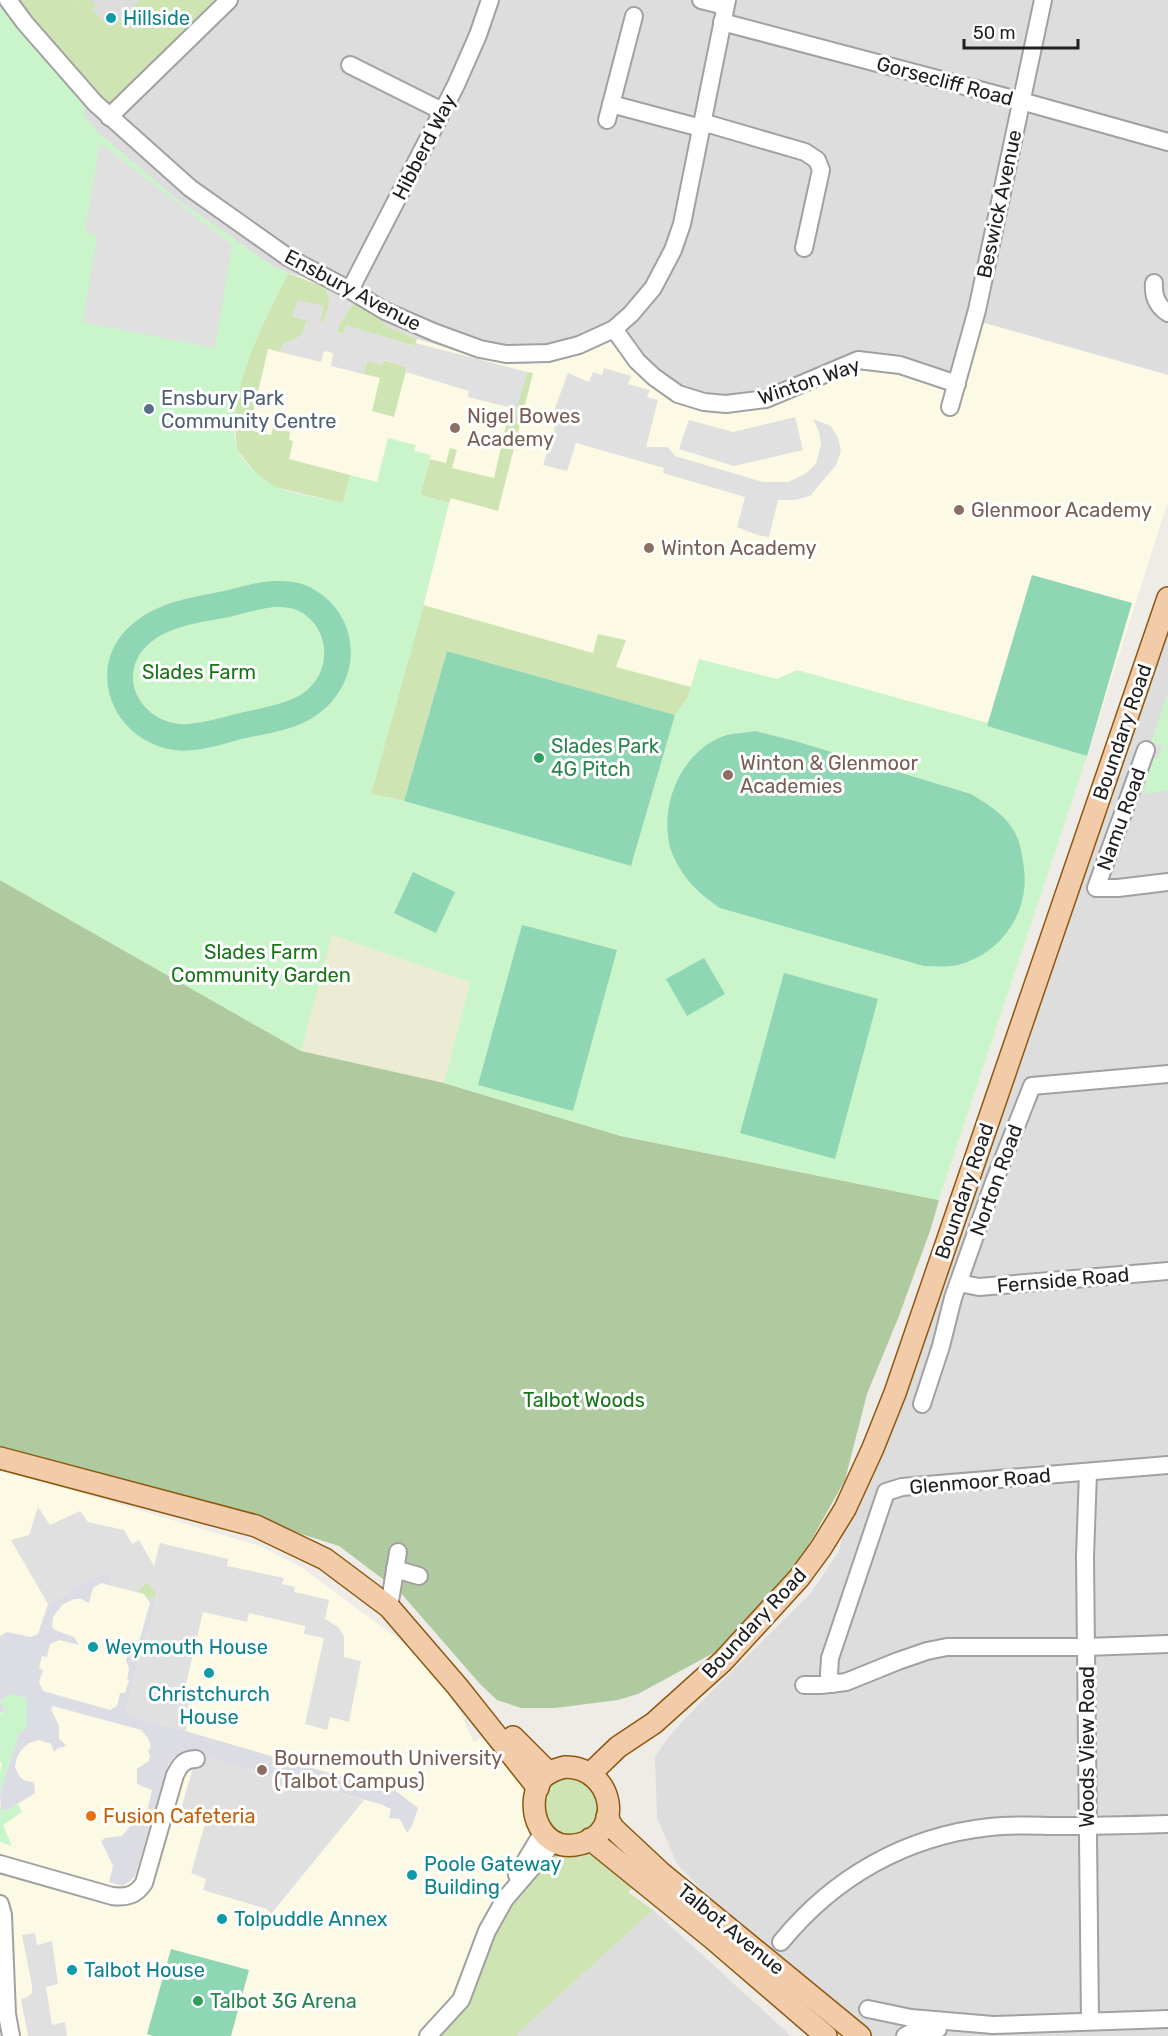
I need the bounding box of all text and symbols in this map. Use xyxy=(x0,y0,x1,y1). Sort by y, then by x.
place label: Hillside xyxy=(123,6,190,30)
marker: Hillside xyxy=(104,11,118,25)
scale bar xyxy=(964,12,1078,50)
text: 50 m xyxy=(973,22,1016,44)
street label: Gorsecliff Road xyxy=(874,51,1016,111)
street label: Hibberd Way xyxy=(387,90,461,204)
street label: Beswick Avenue xyxy=(972,128,1026,280)
street label: Ensbury Avenue xyxy=(281,244,425,336)
street label: Winton Way xyxy=(755,352,863,410)
place label: Ensbury Park Community Centre xyxy=(161,386,337,433)
marker: Ensbury Park Community Centre xyxy=(142,402,156,416)
place label: Nigel Bowes Academy xyxy=(467,404,580,451)
marker: Nigel Bowes Academy xyxy=(448,421,462,435)
place label: Glenmoor Academy xyxy=(971,498,1152,522)
marker: Glenmoor Academy xyxy=(952,503,966,517)
place label: Winton Academy xyxy=(661,536,817,560)
marker: Winton Academy xyxy=(642,541,656,555)
park label: Slades Farm xyxy=(142,660,256,684)
street label: Boundary Road xyxy=(1087,661,1157,803)
place label: Slades Park 4G Pitch xyxy=(551,734,660,781)
marker: Slades Park 4G Pitch xyxy=(532,751,546,765)
place label: Winton & Glenmoor Academies xyxy=(740,751,918,798)
street label: Namu Road xyxy=(1091,765,1151,873)
marker: Winton & Glenmoor Academies xyxy=(721,768,735,782)
park label: Slades Farm Community Garden xyxy=(171,940,351,987)
street label: Boundary Road xyxy=(929,1120,999,1262)
street label: Norton Road xyxy=(965,1121,1027,1239)
street label: Fernside Road xyxy=(996,1262,1130,1298)
park label: Talbot Woods xyxy=(523,1388,645,1412)
street label: Glenmoor Road xyxy=(908,1463,1052,1499)
street label: Boundary Road xyxy=(697,1563,811,1683)
place label: Weymouth House xyxy=(105,1635,268,1659)
marker: Weymouth House xyxy=(86,1640,100,1654)
marker: Christchurch House xyxy=(202,1666,216,1680)
street label: Woods View Road xyxy=(1075,1666,1099,1828)
place label: Christchurch House xyxy=(148,1682,270,1729)
place label: Bournemouth University (Talbot Campus) xyxy=(274,1746,502,1793)
marker: Bournemouth University (Talbot Campus) xyxy=(255,1763,269,1777)
place label: Fusion Cafeteria xyxy=(103,1804,255,1828)
marker: Fusion Cafeteria xyxy=(84,1809,98,1823)
place label: Poole Gateway Building xyxy=(424,1852,562,1899)
marker: Poole Gateway Building xyxy=(405,1868,419,1882)
street label: Talbot Avenue xyxy=(672,1878,790,1980)
place label: Tolpuddle Annex xyxy=(234,1907,388,1931)
marker: Tolpuddle Annex xyxy=(215,1912,229,1926)
place label: Talbot House xyxy=(84,1958,205,1982)
marker: Talbot House xyxy=(65,1963,79,1977)
place label: Talbot 3G Arena xyxy=(210,1989,357,2013)
marker: Talbot 3G Arena xyxy=(191,1994,205,2008)

